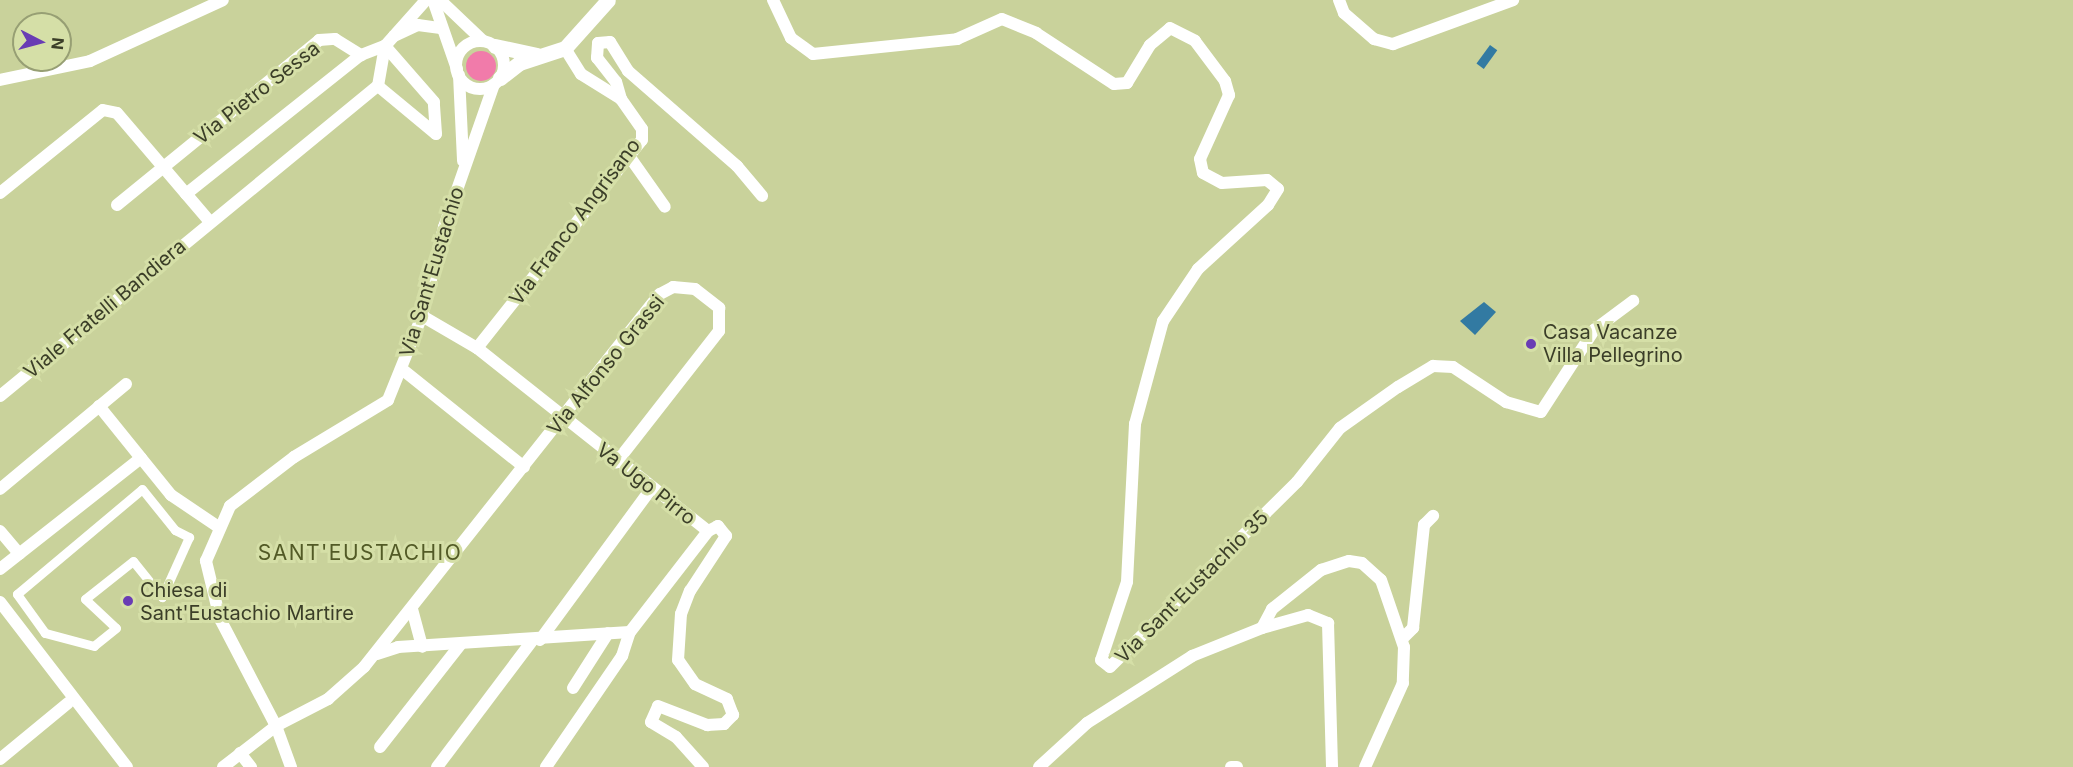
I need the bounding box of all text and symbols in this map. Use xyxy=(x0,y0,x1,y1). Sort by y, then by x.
north arrow xyxy=(12,12,72,72)
street label: Via Pietro Sessa xyxy=(189,36,325,150)
text: N xyxy=(47,37,68,51)
street label: Via Franco Angrisano xyxy=(504,134,646,310)
street label: Via Sant'Eustachio xyxy=(395,184,469,360)
street label: Viale Fratelli Bandiera xyxy=(19,234,191,384)
street label: Via Alfonso Grassi xyxy=(542,290,670,440)
place label: Casa Vacanze Villa Pellegrino xyxy=(1543,320,1683,367)
marker: Casa Vacanze Villa Pellegrino xyxy=(1524,337,1538,351)
street label: Va Ugo Pirro xyxy=(592,438,700,530)
street label: Via Sant'Eustachio 35 xyxy=(1111,506,1273,668)
district label: SANT'EUSTACHIO xyxy=(258,540,462,566)
place label: Chiesa di Sant'Eustachio Martire xyxy=(140,578,354,625)
marker: Chiesa di Sant'Eustachio Martire xyxy=(121,594,135,608)

